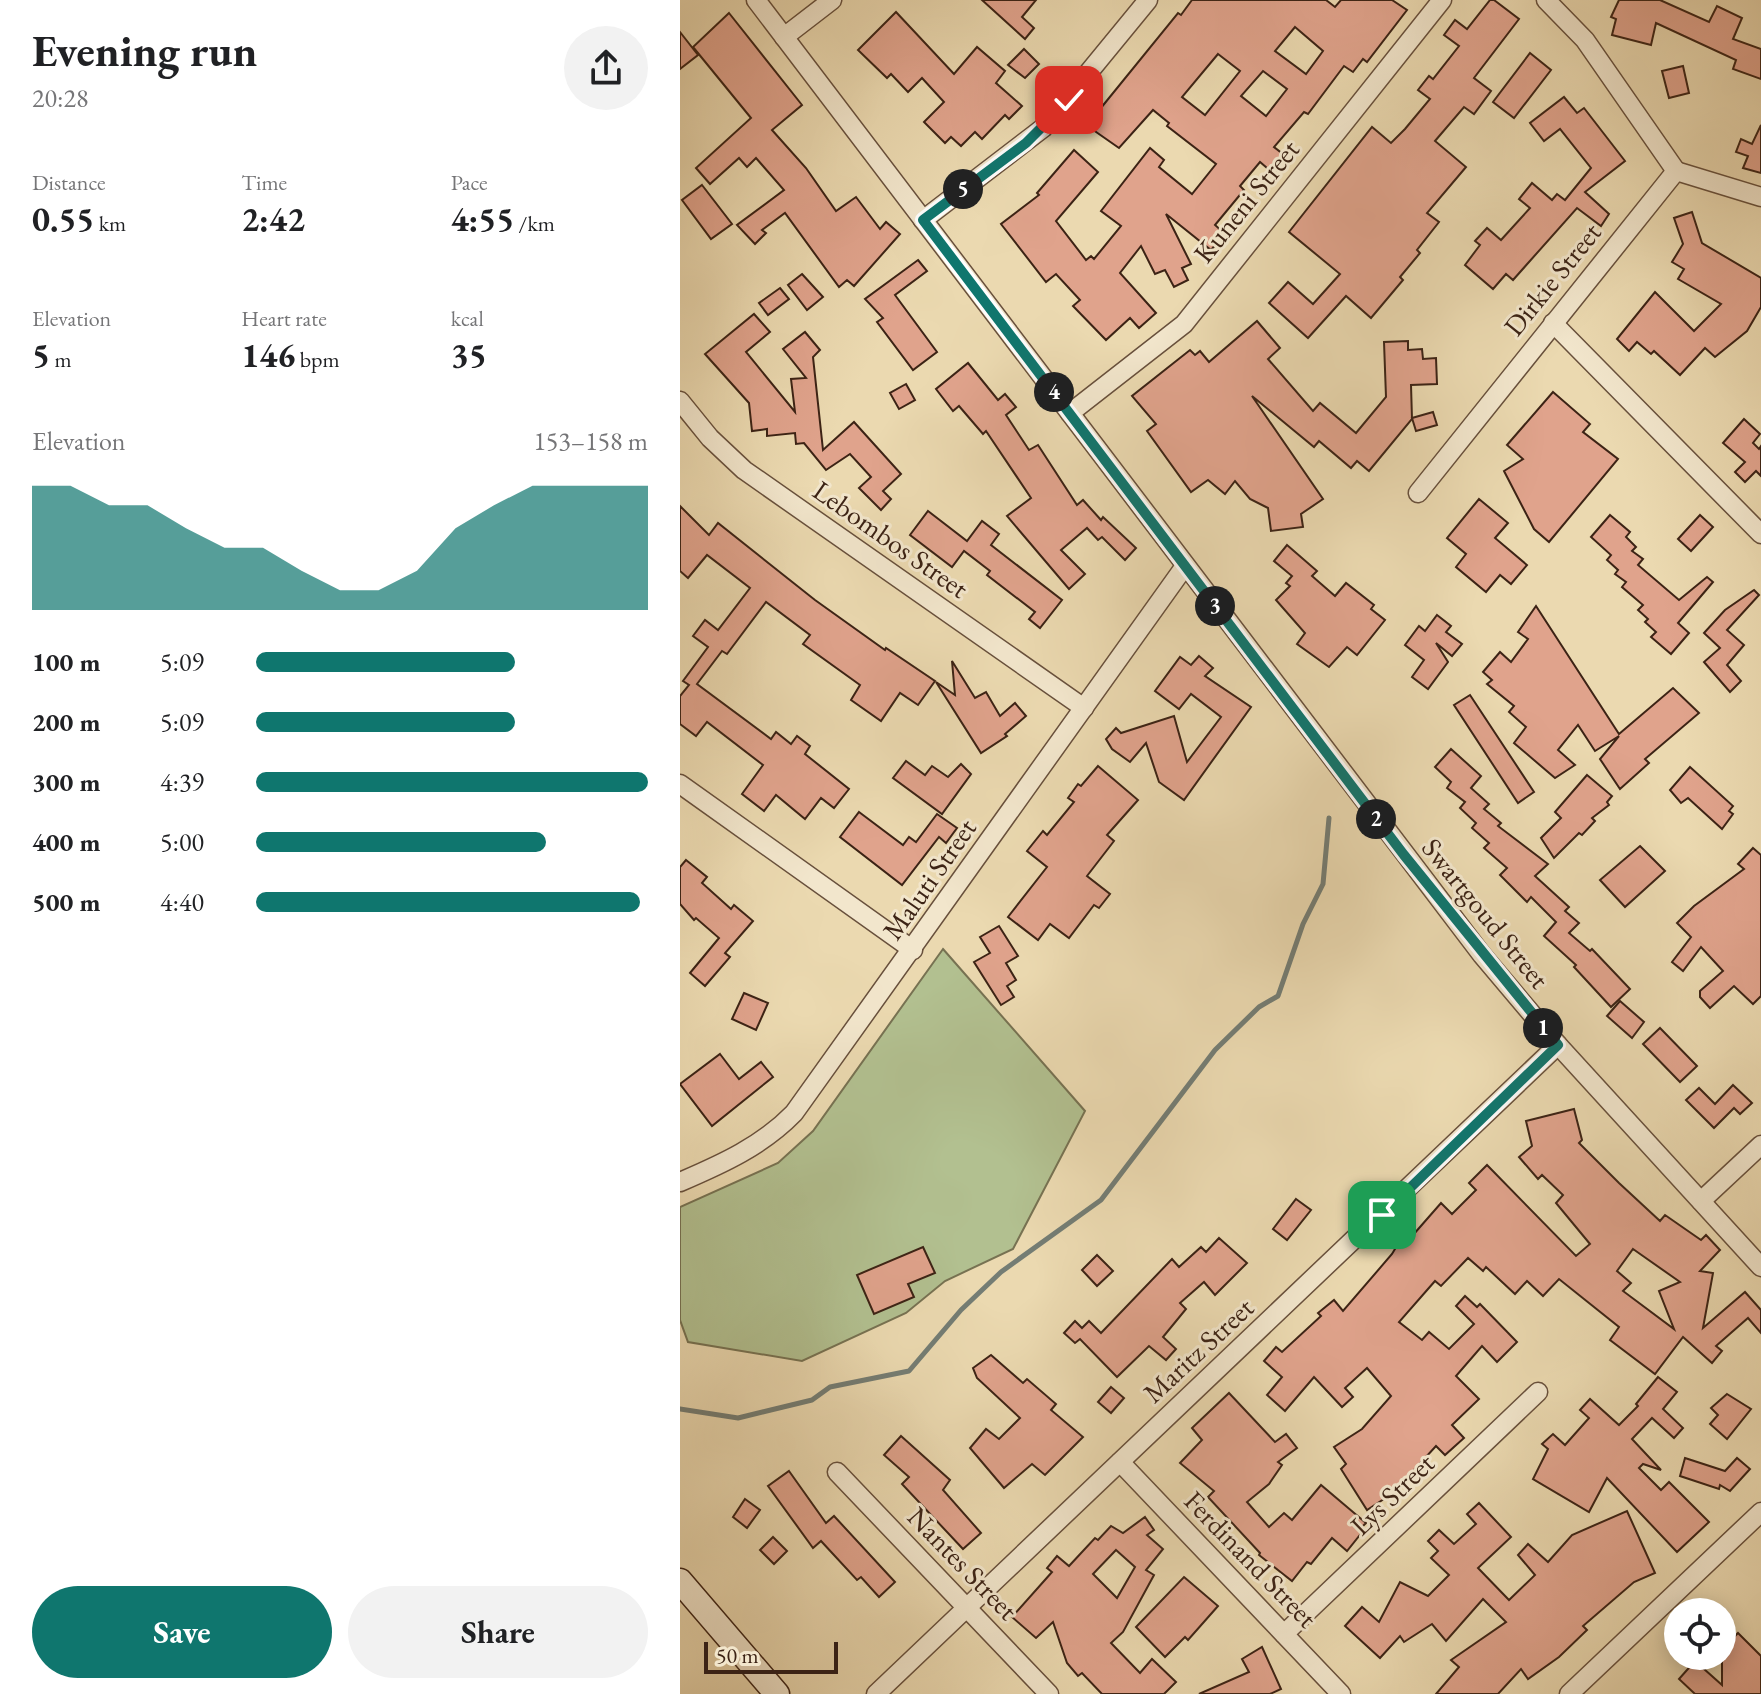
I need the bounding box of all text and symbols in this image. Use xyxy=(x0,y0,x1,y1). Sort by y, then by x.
text: Evening run xyxy=(32,22,257,79)
button: share xyxy=(564,26,648,110)
pin xyxy=(1035,66,1103,134)
icon: check xyxy=(1047,78,1091,122)
text: 20:28 xyxy=(32,81,88,115)
street label: Kuneni Street xyxy=(1185,132,1307,270)
text: Distance xyxy=(32,168,105,197)
text: Time xyxy=(241,168,287,197)
text: Pace xyxy=(451,168,488,197)
pin: 5 xyxy=(943,169,983,209)
text: 5 xyxy=(957,174,969,203)
text: 0.55 xyxy=(32,197,94,241)
text: 2:42 xyxy=(241,197,305,241)
text: 4:55 xyxy=(451,197,514,241)
text: km xyxy=(94,209,126,238)
text: /km xyxy=(514,209,555,238)
street label: Dirkie Street xyxy=(1495,215,1609,343)
text: Elevation xyxy=(32,304,111,333)
text: Heart rate xyxy=(241,304,327,333)
text: kcal xyxy=(451,304,484,333)
text: 5 xyxy=(32,333,50,377)
text: 146 xyxy=(241,333,295,377)
text: 35 xyxy=(451,333,487,377)
text: m xyxy=(50,345,72,374)
text: bpm xyxy=(295,345,340,374)
pin: 4 xyxy=(1034,372,1074,412)
text: 4 xyxy=(1048,377,1060,406)
text: Elevation xyxy=(32,424,126,458)
text: 153–158 m xyxy=(533,424,648,458)
street label: Lebombos Street xyxy=(806,472,976,606)
pin: 3 xyxy=(1195,586,1235,626)
text: 3 xyxy=(1209,591,1221,620)
text: 100 m xyxy=(32,645,100,679)
text: 5:09 xyxy=(160,645,204,679)
text: 200 m xyxy=(32,705,100,739)
text: 5:09 xyxy=(160,705,204,739)
text: 300 m xyxy=(32,765,100,799)
text: 4:39 xyxy=(160,765,204,799)
pin: 2 xyxy=(1356,799,1396,839)
text: 2 xyxy=(1370,804,1382,833)
street label: Maluti Street xyxy=(874,811,984,947)
text: 400 m xyxy=(32,825,100,859)
text: 5:00 xyxy=(160,825,204,859)
street label: Swartgoud Street xyxy=(1414,830,1558,996)
text: 500 m xyxy=(32,885,100,919)
text: 4:40 xyxy=(160,885,204,919)
pin: 1 xyxy=(1523,1008,1563,1048)
text: 1 xyxy=(1537,1013,1549,1042)
pin xyxy=(1348,1181,1416,1249)
icon: arrive xyxy=(1360,1193,1404,1237)
street label: Maritz Street xyxy=(1135,1289,1261,1410)
street label: Lys Street xyxy=(1342,1445,1442,1543)
street label: Ferdinand Street xyxy=(1177,1483,1326,1635)
street label: Nantes Street xyxy=(900,1499,1026,1627)
button: Save xyxy=(32,1586,332,1678)
button: Share xyxy=(348,1586,648,1678)
map controls xyxy=(1664,1598,1736,1670)
button: locate xyxy=(1664,1598,1736,1670)
scale bar xyxy=(704,1638,838,1674)
text: 50 m xyxy=(716,1641,759,1670)

